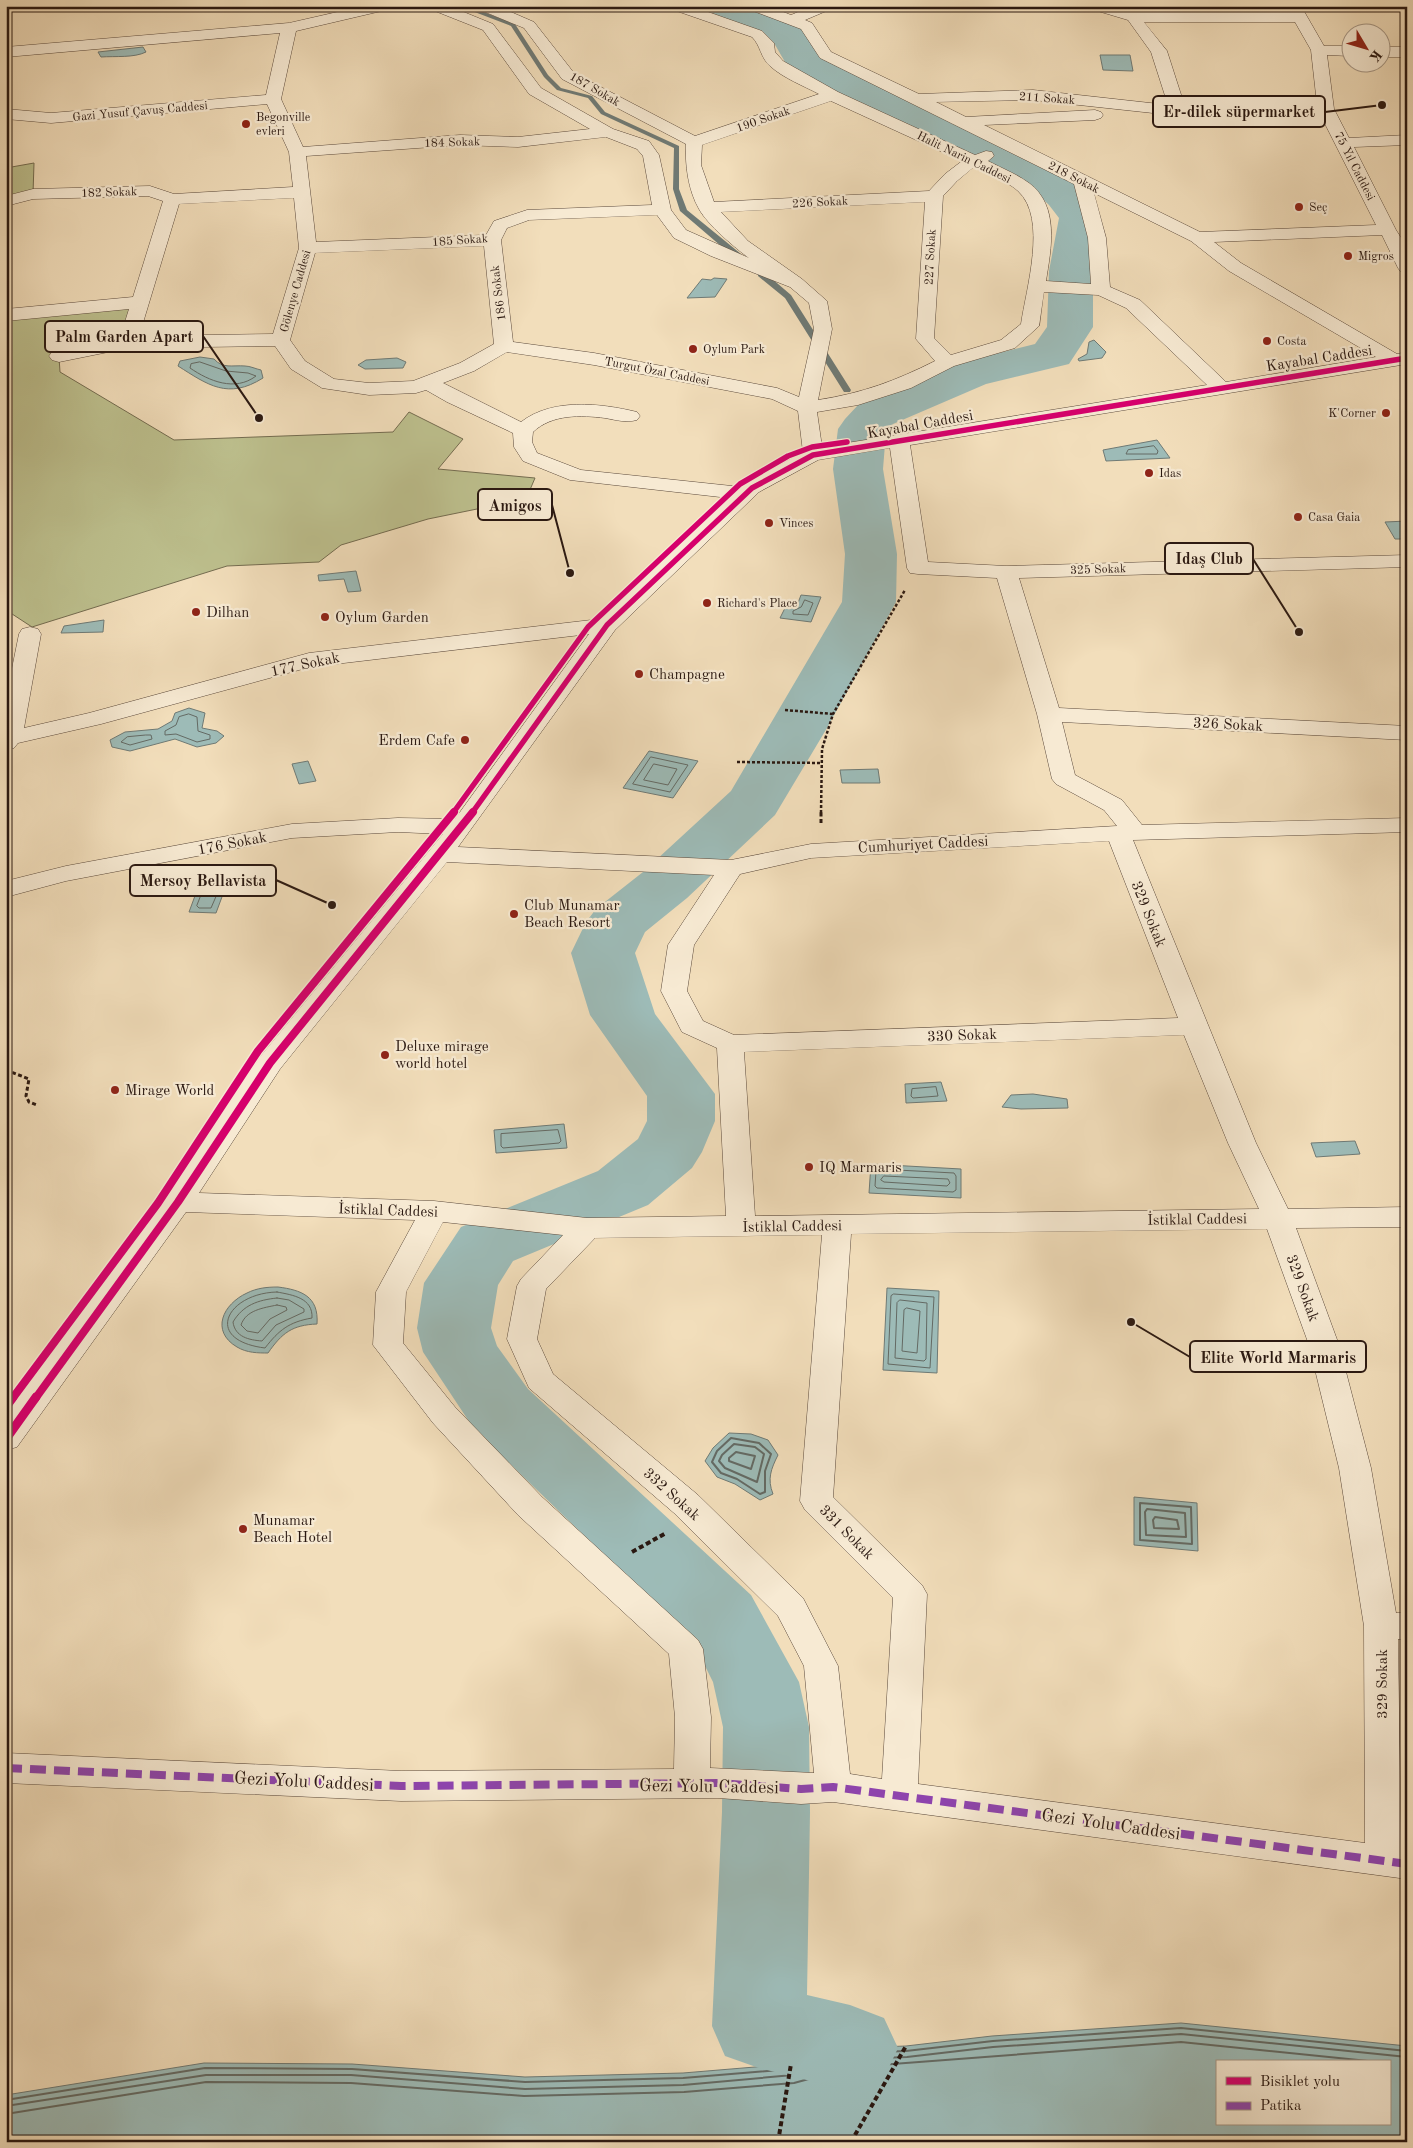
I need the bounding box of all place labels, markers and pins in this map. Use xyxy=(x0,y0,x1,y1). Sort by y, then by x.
callout: Er-dilek süpermarket xyxy=(1153,96,1325,127)
place label: Begonville evleri xyxy=(256,112,311,138)
marker: Begonville evleri xyxy=(240,118,252,130)
marker: Seç xyxy=(1293,201,1305,213)
place label: Seç xyxy=(1309,202,1327,214)
marker: Migros xyxy=(1342,250,1354,262)
place label: Migros xyxy=(1358,251,1394,263)
callout: Palm Garden Apart xyxy=(45,321,203,352)
marker: Costa xyxy=(1261,335,1273,347)
place label: Costa xyxy=(1277,336,1306,348)
marker: Oylum Park xyxy=(687,343,699,355)
place label: Oylum Park xyxy=(703,344,765,356)
marker: K'Corner xyxy=(1380,407,1392,419)
place label: K'Corner xyxy=(1328,408,1376,420)
marker: Idas xyxy=(1143,467,1155,479)
place label: Idas xyxy=(1159,468,1181,480)
callout: Amigos xyxy=(478,489,552,520)
marker: Casa Gaia xyxy=(1292,511,1304,523)
place label: Casa Gaia xyxy=(1308,512,1360,524)
marker: Vinces xyxy=(763,517,775,529)
place label: Vinces xyxy=(779,518,813,530)
callout: Idaş Club xyxy=(1165,543,1253,574)
marker: Richard's Place xyxy=(701,597,713,609)
place label: Richard's Place xyxy=(717,598,798,610)
marker: Dilhan xyxy=(190,606,202,618)
place label: Dilhan xyxy=(206,606,249,621)
marker: Oylum Garden xyxy=(319,611,331,623)
place label: Oylum Garden xyxy=(335,611,429,626)
marker: Champagne xyxy=(633,668,645,680)
place label: Champagne xyxy=(649,668,725,683)
place label: Erdem Cafe xyxy=(378,734,455,749)
marker: Erdem Cafe xyxy=(459,734,471,746)
callout: Mersoy Bellavista xyxy=(130,865,276,896)
place label: Club Munamar Beach Resort xyxy=(524,899,620,931)
marker: Club Munamar Beach Resort xyxy=(508,908,520,920)
place label: Deluxe mirage world hotel xyxy=(395,1040,489,1072)
marker: Deluxe mirage world hotel xyxy=(379,1049,391,1061)
marker: Mirage World xyxy=(109,1084,121,1096)
place label: Mirage World xyxy=(125,1084,215,1099)
marker: IQ Marmaris xyxy=(803,1161,815,1173)
place label: IQ Marmaris xyxy=(819,1161,902,1176)
callout: Elite World Marmaris xyxy=(1190,1341,1366,1372)
place label: Munamar Beach Hotel xyxy=(253,1514,332,1546)
marker: Munamar Beach Hotel xyxy=(237,1523,249,1535)

